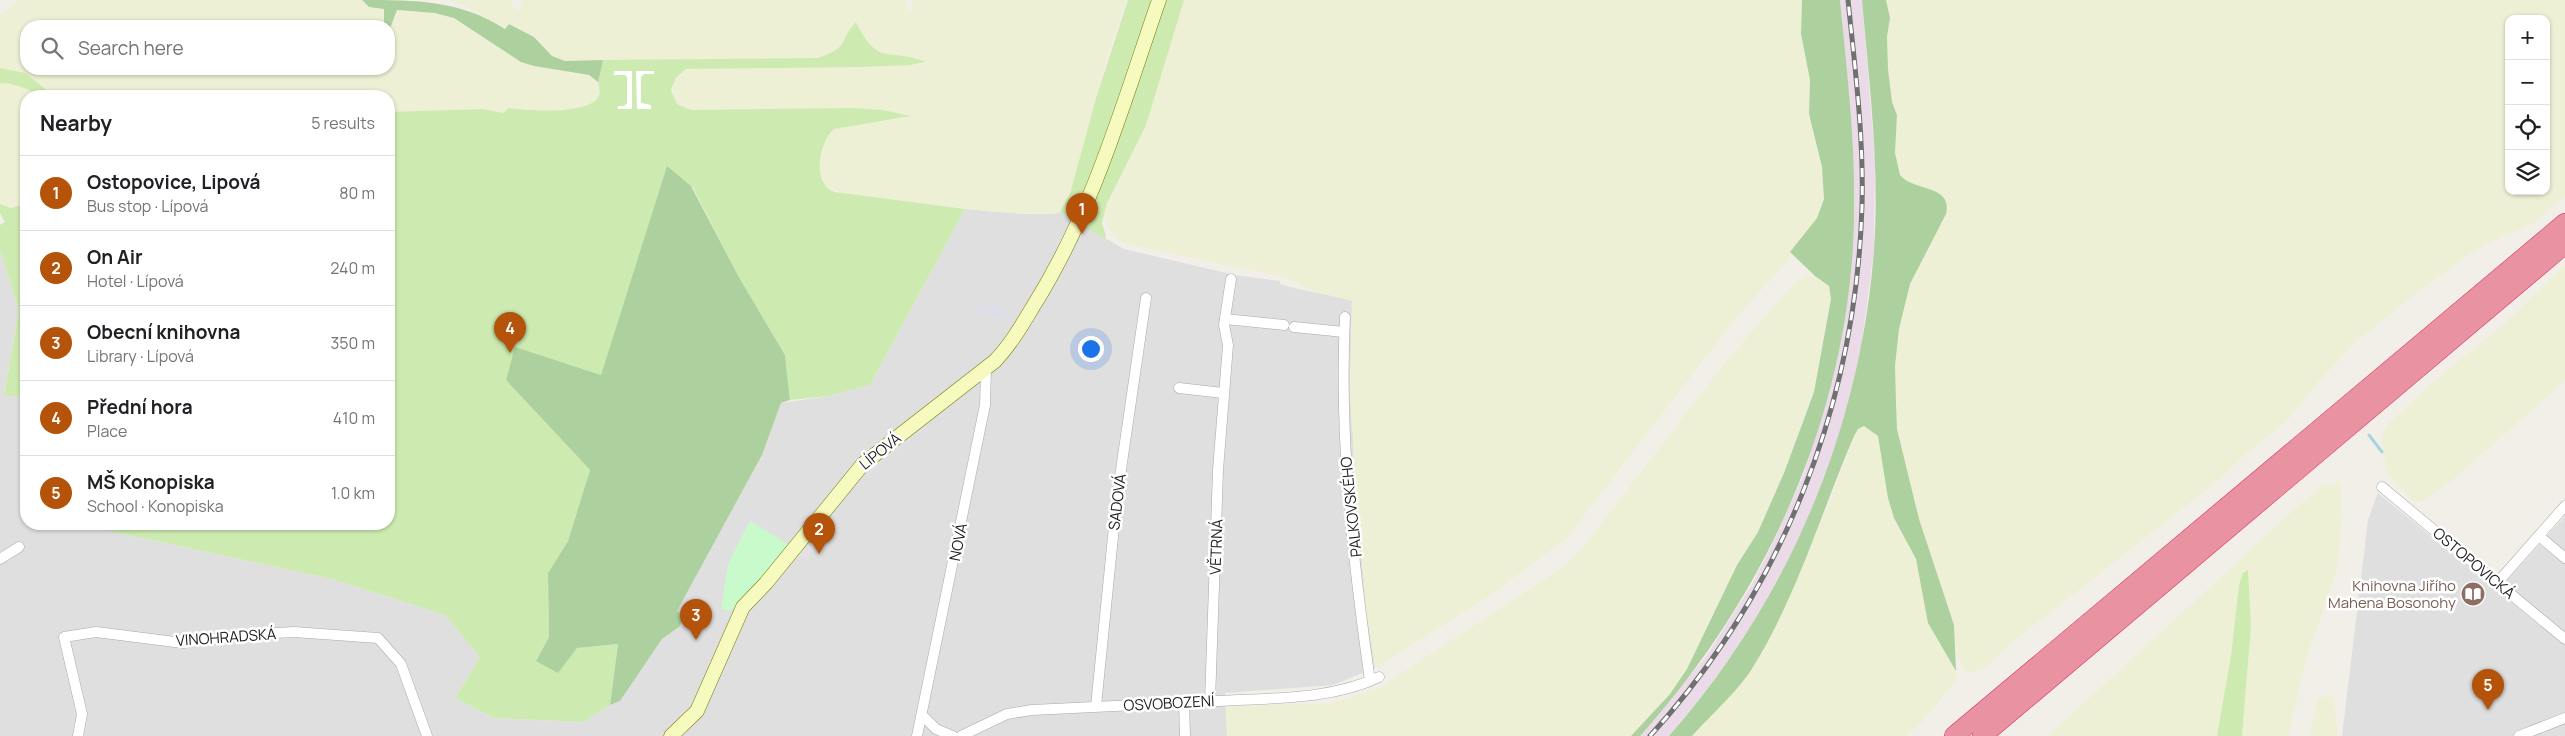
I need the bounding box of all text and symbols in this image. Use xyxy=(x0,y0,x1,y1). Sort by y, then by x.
map controls xyxy=(2505,15,2550,195)
button: + xyxy=(2505,15,2550,60)
search box xyxy=(20,20,395,75)
icon: search xyxy=(38,34,66,62)
text: Search here xyxy=(78,35,184,61)
button: − xyxy=(2505,60,2550,105)
button: locate xyxy=(2505,105,2550,150)
text: Nearby xyxy=(40,109,112,137)
text: 5 results xyxy=(311,112,375,134)
button: layers xyxy=(2505,150,2550,195)
text: Ostopovice, Lipová xyxy=(87,169,261,195)
text: 1 xyxy=(52,182,60,204)
text: 80 m xyxy=(339,182,375,204)
pin: 1 xyxy=(1066,193,1098,234)
text: Bus stop · Lípová xyxy=(87,195,208,217)
text: On Air xyxy=(87,244,143,270)
text: 2 xyxy=(51,257,61,279)
text: 240 m xyxy=(330,257,375,279)
text: Hotel · Lípová xyxy=(87,270,184,292)
pin: 4 xyxy=(494,312,526,353)
text: Obecní knihovna xyxy=(87,319,240,345)
text: 3 xyxy=(51,332,61,354)
text: 350 m xyxy=(330,332,375,354)
your location xyxy=(1078,336,1104,362)
text: Library · Lípová xyxy=(87,345,194,367)
text: Přední hora xyxy=(87,394,193,420)
text: 4 xyxy=(51,407,61,429)
text: 410 m xyxy=(333,407,375,429)
text: Place xyxy=(87,420,127,442)
street label: LÍPOVÁ xyxy=(855,427,906,474)
street label: PALKOVSKÉHO xyxy=(1335,456,1367,558)
text: MŠ Konopiska xyxy=(87,469,215,495)
street label: SADOVÁ xyxy=(1103,472,1131,531)
text: 5 xyxy=(51,482,61,504)
text: 1.0 km xyxy=(331,482,375,504)
text: School · Konopiska xyxy=(87,495,224,517)
pin: 2 xyxy=(803,513,835,554)
street label: VĚTRNÁ xyxy=(1205,518,1227,575)
street label: NOVÁ xyxy=(944,521,972,563)
street label: OSTOPOVICKÁ xyxy=(2429,522,2520,604)
place label: Knihovna Jiřího Mahena Bosonohy xyxy=(2328,575,2456,613)
library icon: Knihovna Jiřího Mahena Bosonohy xyxy=(2460,581,2486,607)
pin: 3 xyxy=(680,599,712,640)
street label: VINOHRADSKÁ xyxy=(175,623,277,651)
pin: 5 xyxy=(2472,669,2504,710)
street label: OSVOBOZENÍ xyxy=(1123,690,1215,716)

